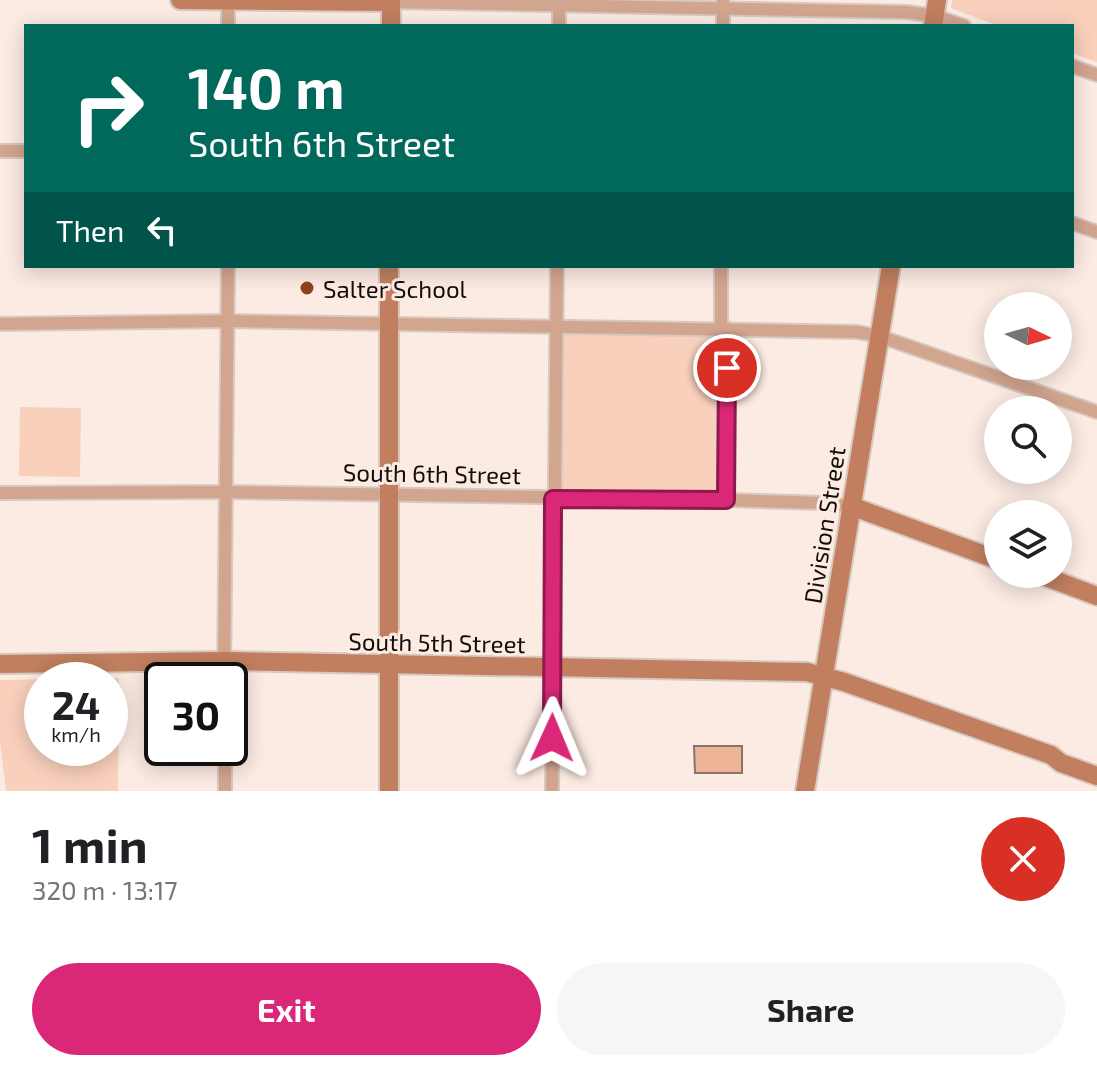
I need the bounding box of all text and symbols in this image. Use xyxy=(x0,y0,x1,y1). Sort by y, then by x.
text: 140 m xyxy=(188,53,345,120)
icon: right xyxy=(56,56,160,160)
text: South 6th Street xyxy=(188,121,455,164)
icon: left xyxy=(140,208,184,252)
text: Then xyxy=(56,212,124,248)
place label: Salter School xyxy=(323,274,467,303)
marker: Salter School xyxy=(298,279,316,297)
north arrow xyxy=(984,292,1072,380)
map controls xyxy=(984,292,1072,588)
pin xyxy=(693,334,761,402)
icon: arrive xyxy=(705,346,749,390)
button: search xyxy=(984,396,1072,484)
street label: Division Street xyxy=(797,445,851,605)
street label: South 6th Street xyxy=(343,457,521,489)
button: layers xyxy=(984,500,1072,588)
street label: South 5th Street xyxy=(348,626,526,658)
speed limit sign: 30 xyxy=(144,662,248,766)
text: 24 xyxy=(52,680,100,728)
position arrow xyxy=(510,696,594,780)
text: km/h xyxy=(51,722,101,746)
text: 1 min xyxy=(32,815,148,873)
button: close xyxy=(981,817,1065,901)
text: 320 m · 13:17 xyxy=(32,874,178,905)
button: Exit xyxy=(32,963,541,1055)
button: Share xyxy=(557,963,1065,1055)

